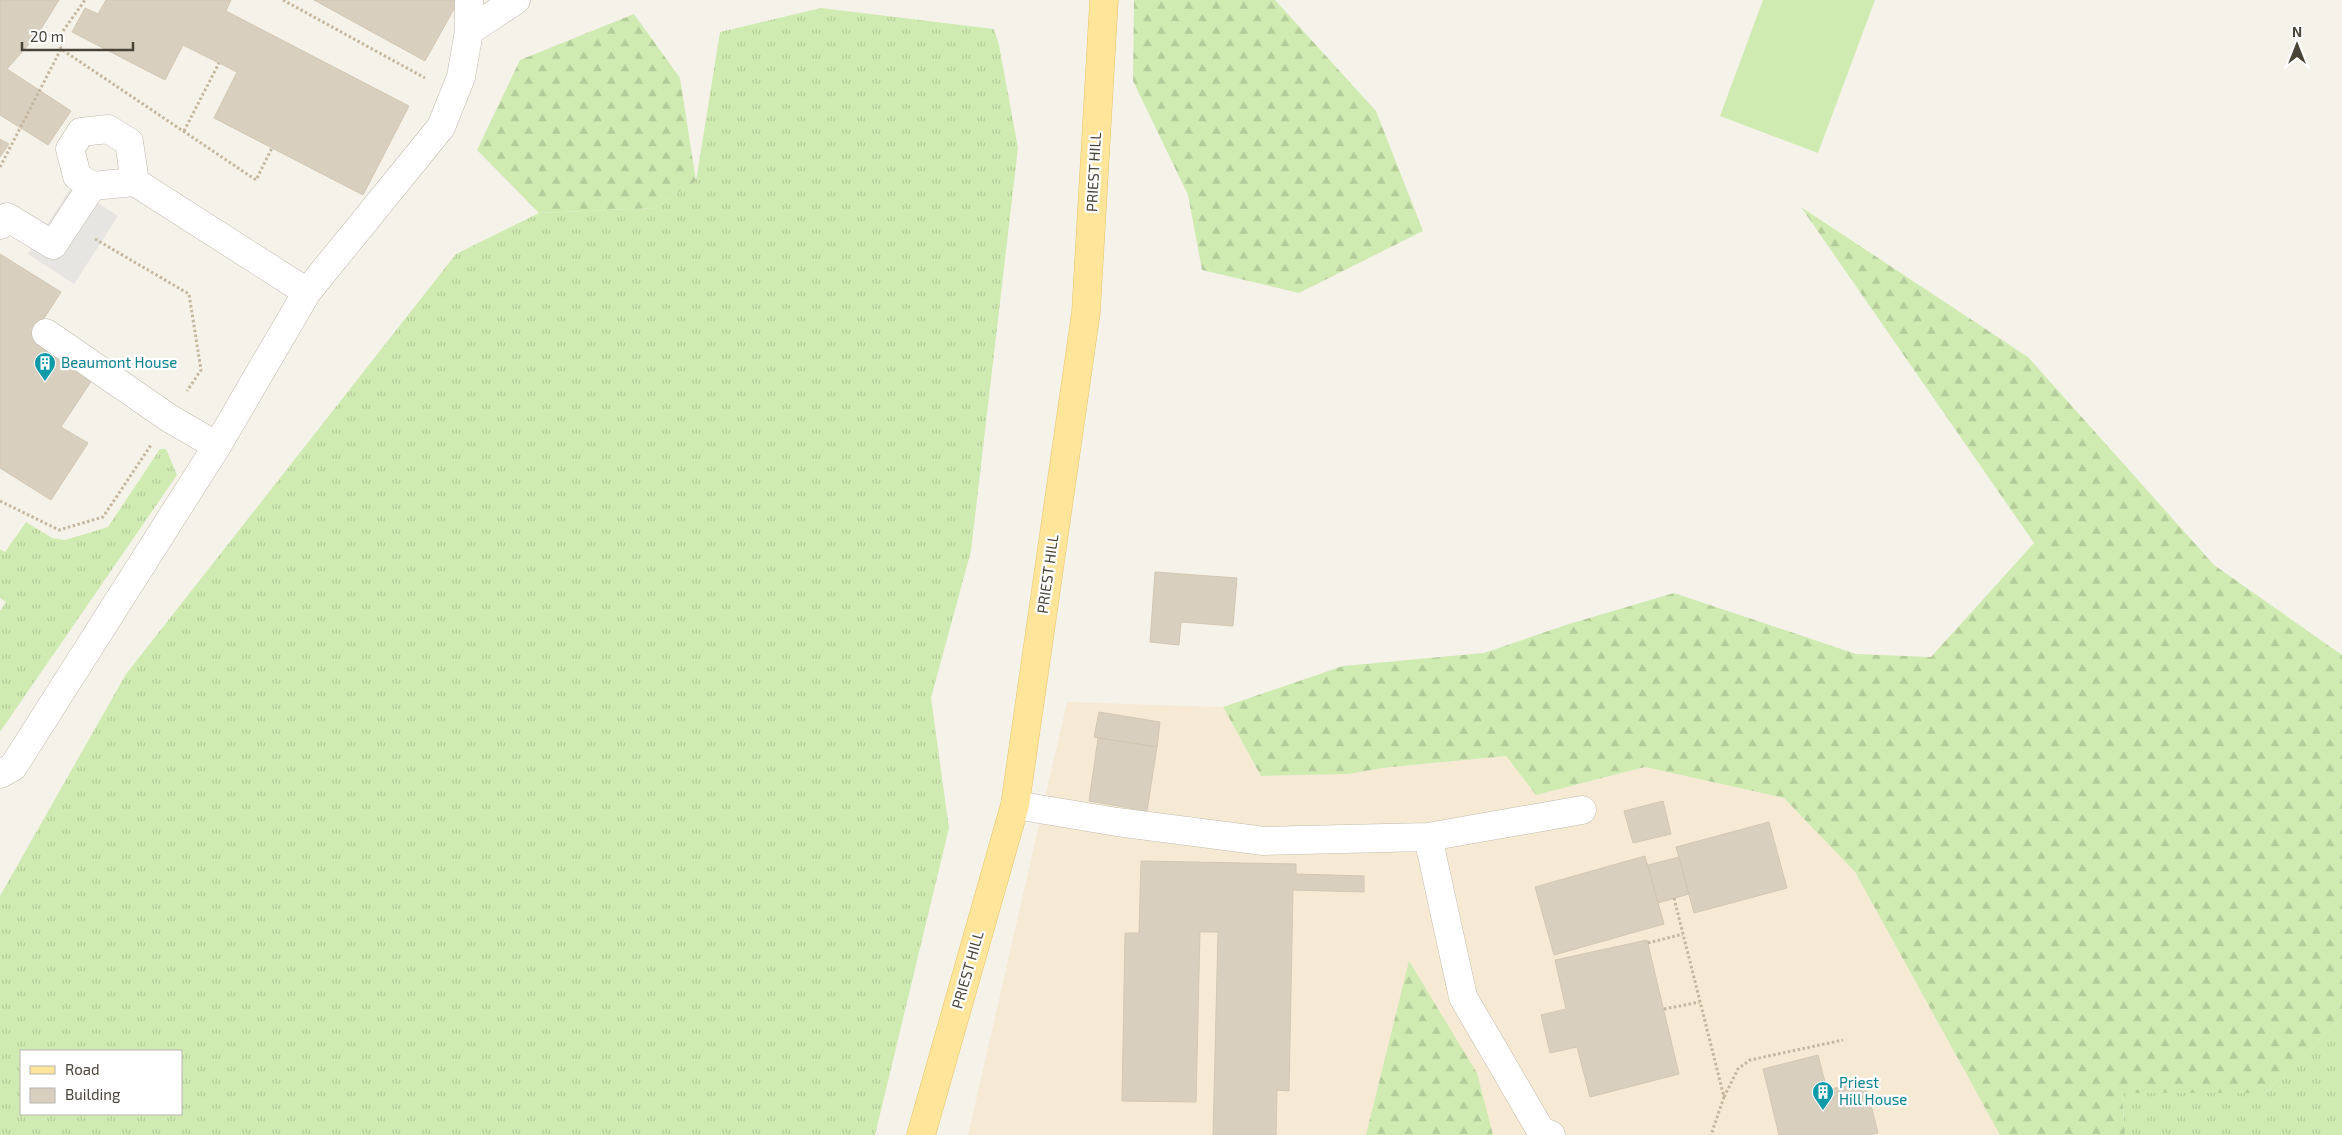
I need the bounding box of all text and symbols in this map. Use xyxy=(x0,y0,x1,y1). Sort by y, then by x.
scale bar xyxy=(22,20,134,52)
north arrow xyxy=(2272,20,2322,70)
text: N xyxy=(2292,23,2302,40)
text: 20 m xyxy=(30,27,64,45)
street label: PRIEST HILL xyxy=(1082,131,1104,212)
building icon: Beaumont House xyxy=(33,351,57,382)
place label: Beaumont House xyxy=(61,353,177,371)
street label: PRIEST HILL xyxy=(1033,533,1062,615)
street label: PRIEST HILL xyxy=(947,929,987,1011)
legend xyxy=(20,1050,182,1115)
text: Road xyxy=(65,1060,100,1078)
place label: Priest Hill House xyxy=(1839,1073,1907,1108)
building icon: Priest Hill House xyxy=(1811,1080,1835,1111)
text: Building xyxy=(65,1085,121,1103)

